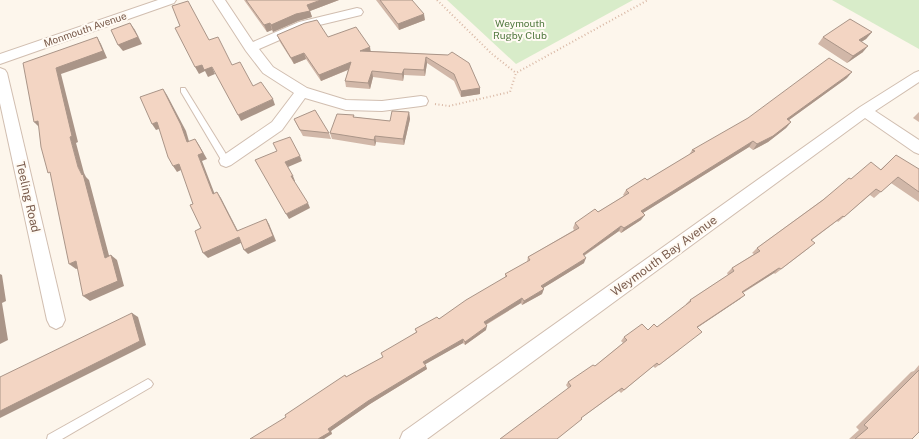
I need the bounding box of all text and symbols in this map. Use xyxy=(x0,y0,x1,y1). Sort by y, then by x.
street label: Monmouth Avenue xyxy=(42,9,128,49)
park label: Weymouth Rugby Club xyxy=(493,17,547,41)
street label: Teeling Road xyxy=(13,160,43,234)
street label: Weymouth Bay Avenue xyxy=(608,213,720,299)

